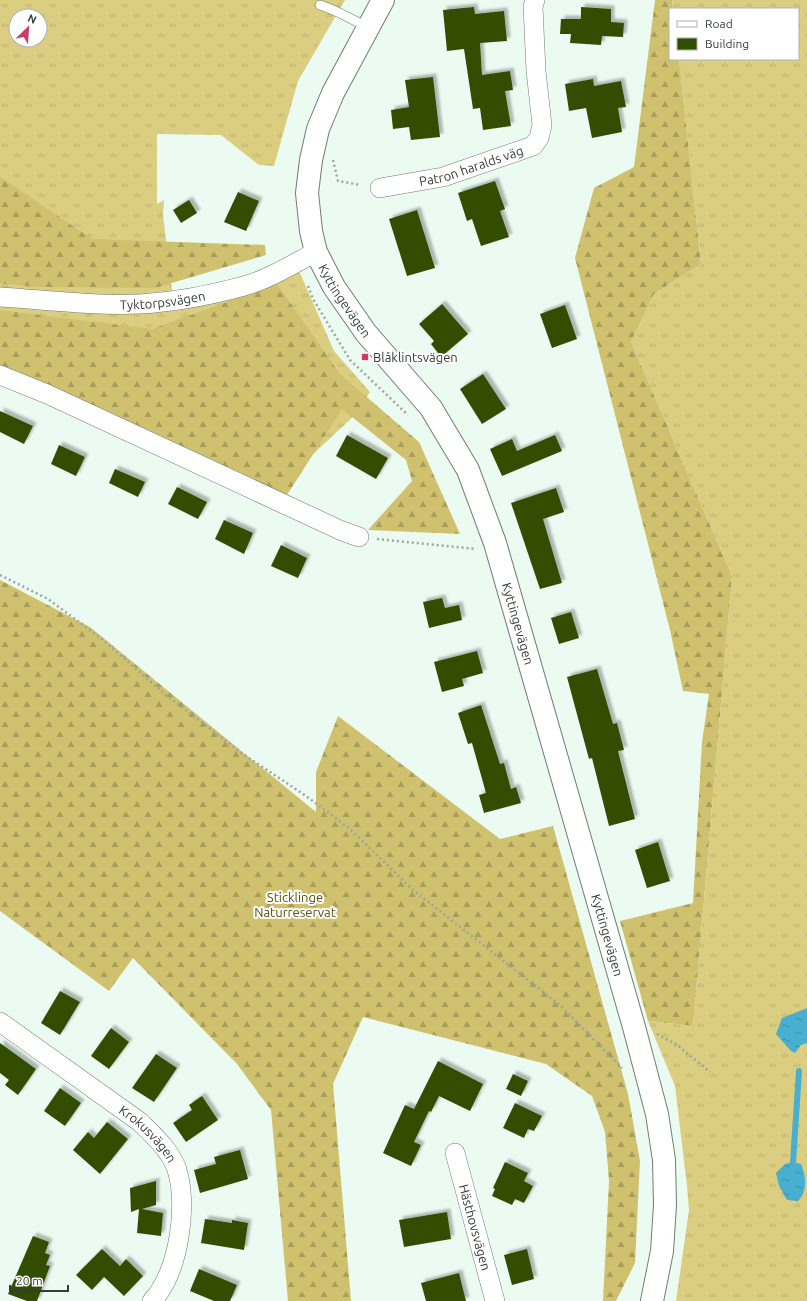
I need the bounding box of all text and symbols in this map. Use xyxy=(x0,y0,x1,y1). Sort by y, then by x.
north arrow xyxy=(8,8,48,48)
legend xyxy=(669,8,799,60)
text: N xyxy=(26,12,38,26)
text: Road xyxy=(705,17,733,30)
text: Building xyxy=(705,37,749,50)
street label: Patron haralds väg xyxy=(418,143,525,188)
street label: Kyttingevägen xyxy=(316,261,374,340)
street label: Tyktorpsvägen xyxy=(120,288,206,311)
place label: Blåklintsvägen xyxy=(373,350,458,364)
marker: Blåklintsvägen xyxy=(360,352,370,362)
street label: Kyttingevägen xyxy=(500,581,537,666)
park label: Sticklinge Naturreservat xyxy=(254,890,336,919)
street label: Kyttingevägen xyxy=(589,892,626,978)
street label: Krokusvägen xyxy=(117,1103,179,1165)
street label: Hästhovsvägen xyxy=(457,1183,493,1272)
scale bar xyxy=(10,1267,68,1293)
text: 20 m xyxy=(16,1274,43,1287)

